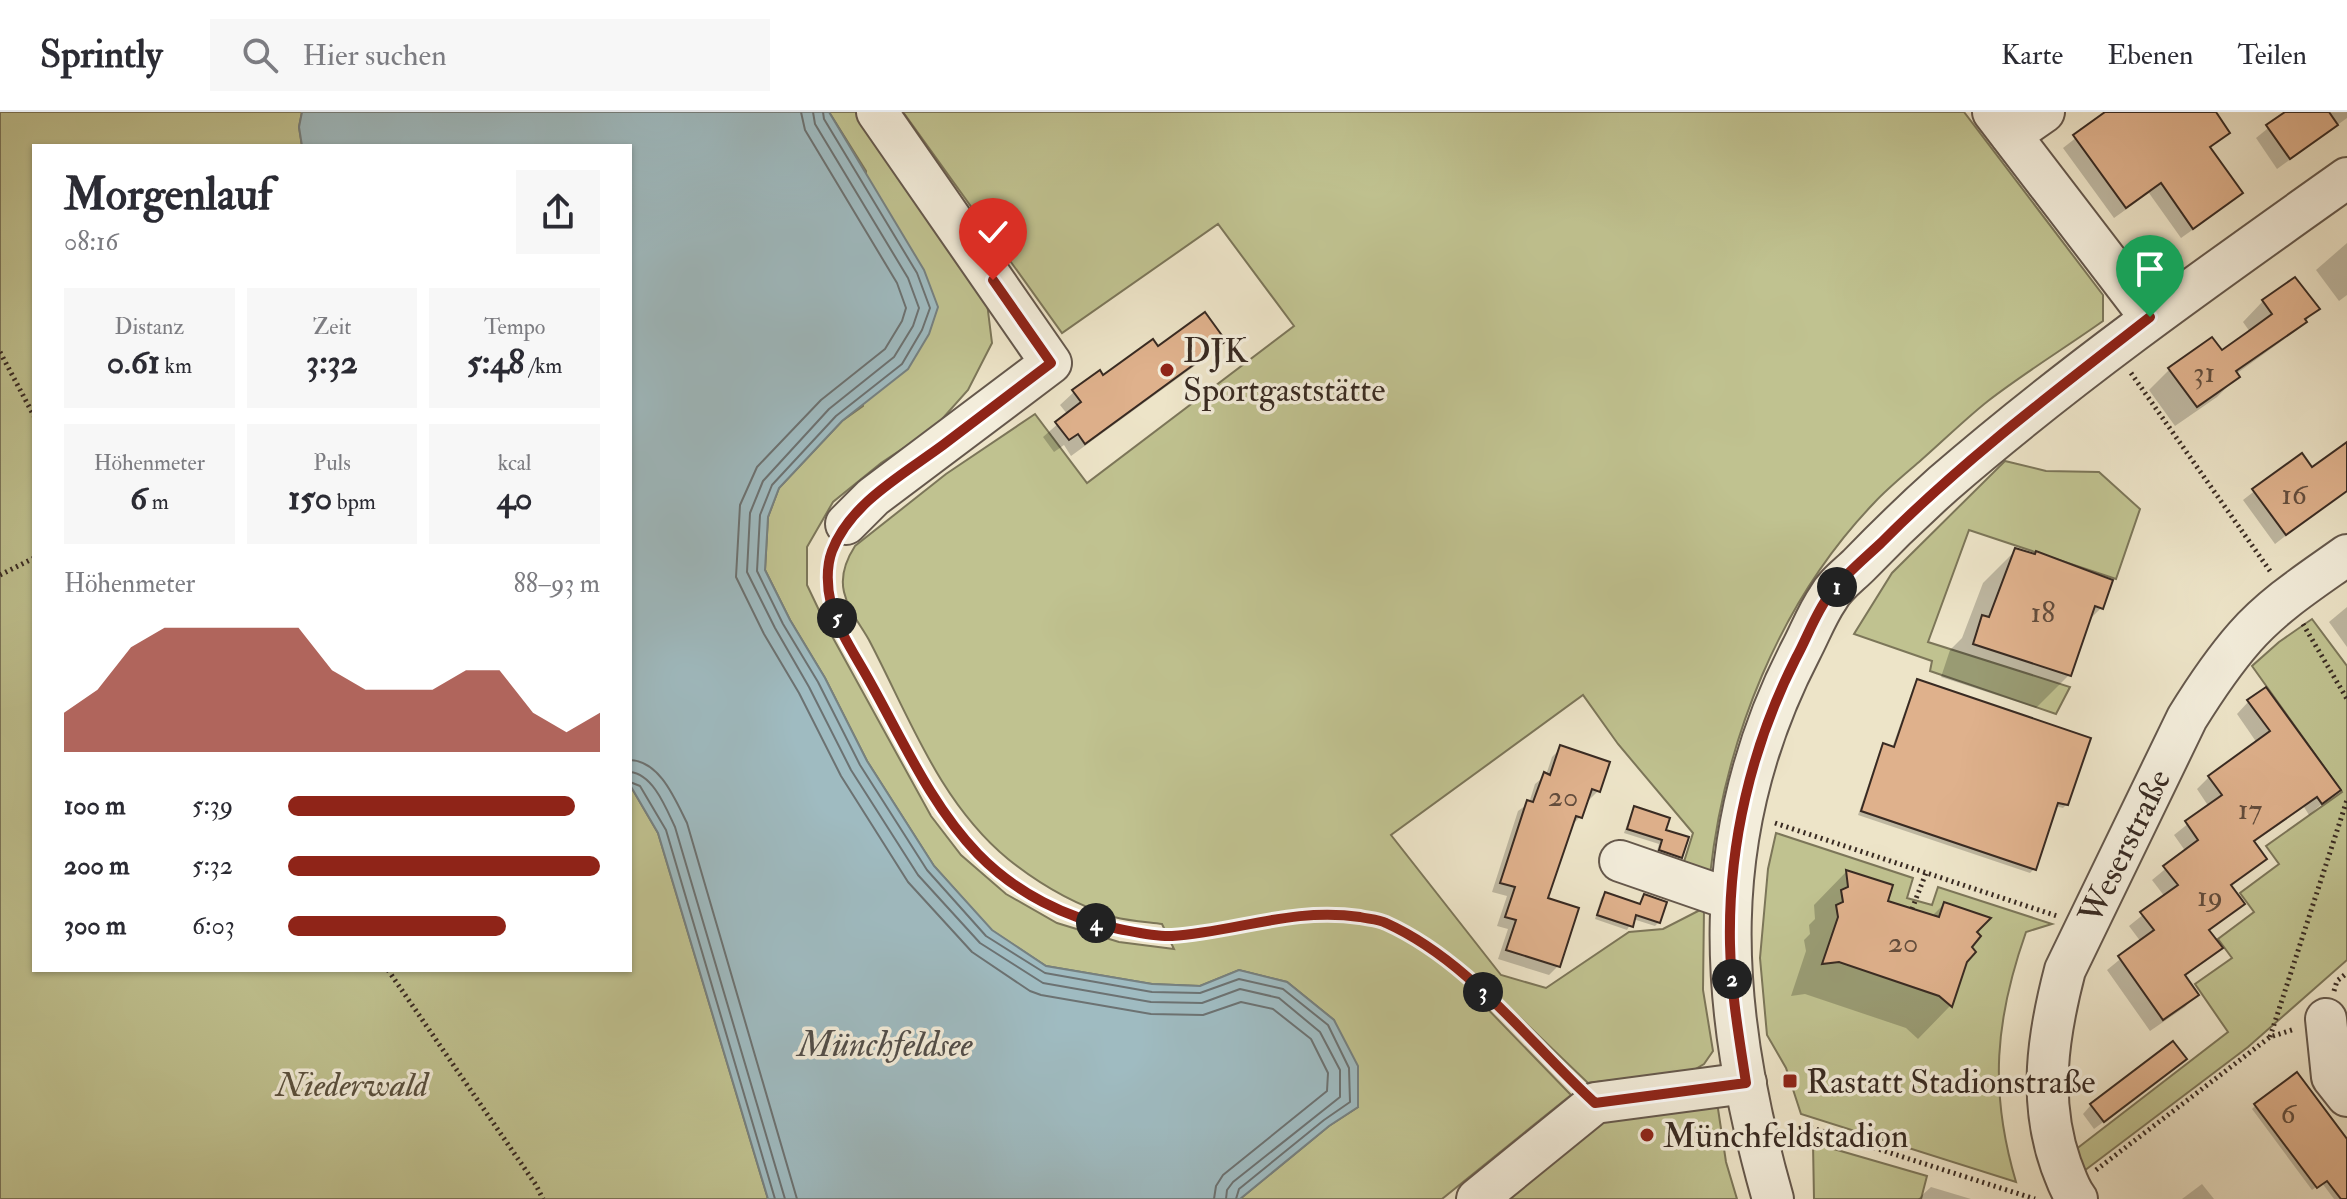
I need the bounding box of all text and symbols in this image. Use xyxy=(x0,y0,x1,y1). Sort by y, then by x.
search box xyxy=(210,19,770,91)
text: Sprintly xyxy=(40,31,162,79)
icon: search xyxy=(238,33,282,77)
text: Hier suchen xyxy=(302,37,447,74)
text: Karte xyxy=(2001,38,2063,73)
text: Ebenen xyxy=(2107,38,2193,73)
text: Teilen xyxy=(2237,38,2307,73)
text: Morgenlauf xyxy=(64,168,272,223)
button: share xyxy=(516,170,600,254)
pin xyxy=(959,198,1027,280)
icon: check xyxy=(971,210,1015,254)
text: 08:16 xyxy=(64,226,118,258)
pin xyxy=(2116,235,2184,317)
icon: arrive xyxy=(2128,247,2172,291)
text: Distanz xyxy=(115,313,184,341)
text: Zeit xyxy=(313,313,351,341)
text: Tempo xyxy=(484,313,545,341)
place label: DJK Sportgaststätte xyxy=(1183,330,1385,412)
text: 0.61 xyxy=(107,341,160,384)
text: 3:32 xyxy=(306,341,358,384)
text: 5:48 xyxy=(467,341,525,384)
text: km xyxy=(160,352,192,380)
text: /km xyxy=(525,352,562,380)
house number: 31 xyxy=(2193,354,2215,391)
marker: DJK Sportgaststätte xyxy=(1158,361,1176,379)
text: Höhenmeter xyxy=(94,449,205,477)
text: Puls xyxy=(313,449,351,477)
text: kcal xyxy=(498,449,532,477)
house number: 16 xyxy=(2281,476,2309,513)
text: 6 xyxy=(130,477,147,520)
text: 150 xyxy=(288,477,332,520)
text: 40 xyxy=(497,477,533,520)
text: m xyxy=(147,488,169,516)
text: bpm xyxy=(332,488,376,516)
pin: 1 xyxy=(1817,567,1857,607)
text: Höhenmeter xyxy=(64,568,195,600)
text: 88–93 m xyxy=(514,568,600,600)
text: 1 xyxy=(1833,573,1841,601)
house number: 18 xyxy=(2031,594,2055,631)
pin: 5 xyxy=(817,598,857,638)
text: 5 xyxy=(832,604,842,632)
street label: Weserstraße xyxy=(2069,763,2181,932)
house number: 20 xyxy=(1548,778,1578,815)
text: 100 m xyxy=(64,790,125,822)
text: 5:39 xyxy=(192,790,233,822)
house number: 17 xyxy=(2238,791,2262,828)
text: 200 m xyxy=(64,850,129,882)
text: 5:32 xyxy=(192,850,233,882)
house number: 19 xyxy=(2197,878,2223,915)
pin: 4 xyxy=(1076,903,1116,943)
text: 4 xyxy=(1090,909,1102,937)
text: 300 m xyxy=(64,910,126,942)
text: 6:03 xyxy=(192,910,235,942)
house number: 20 xyxy=(1888,924,1918,961)
pin: 2 xyxy=(1712,959,1752,999)
text: 2 xyxy=(1726,965,1738,993)
pin: 3 xyxy=(1463,972,1503,1012)
text: 3 xyxy=(1479,978,1487,1006)
water label: Münchfeldsee xyxy=(796,1022,973,1067)
place label: Rastatt Stadionstraße xyxy=(1806,1061,2095,1104)
park label: Niederwald xyxy=(274,1064,430,1107)
marker: Rastatt Stadionstraße xyxy=(1781,1072,1799,1090)
house number: 6 xyxy=(2280,1095,2297,1132)
place label: Münchfeldstadion xyxy=(1663,1115,1908,1158)
marker: Münchfeldstadion xyxy=(1638,1126,1656,1144)

